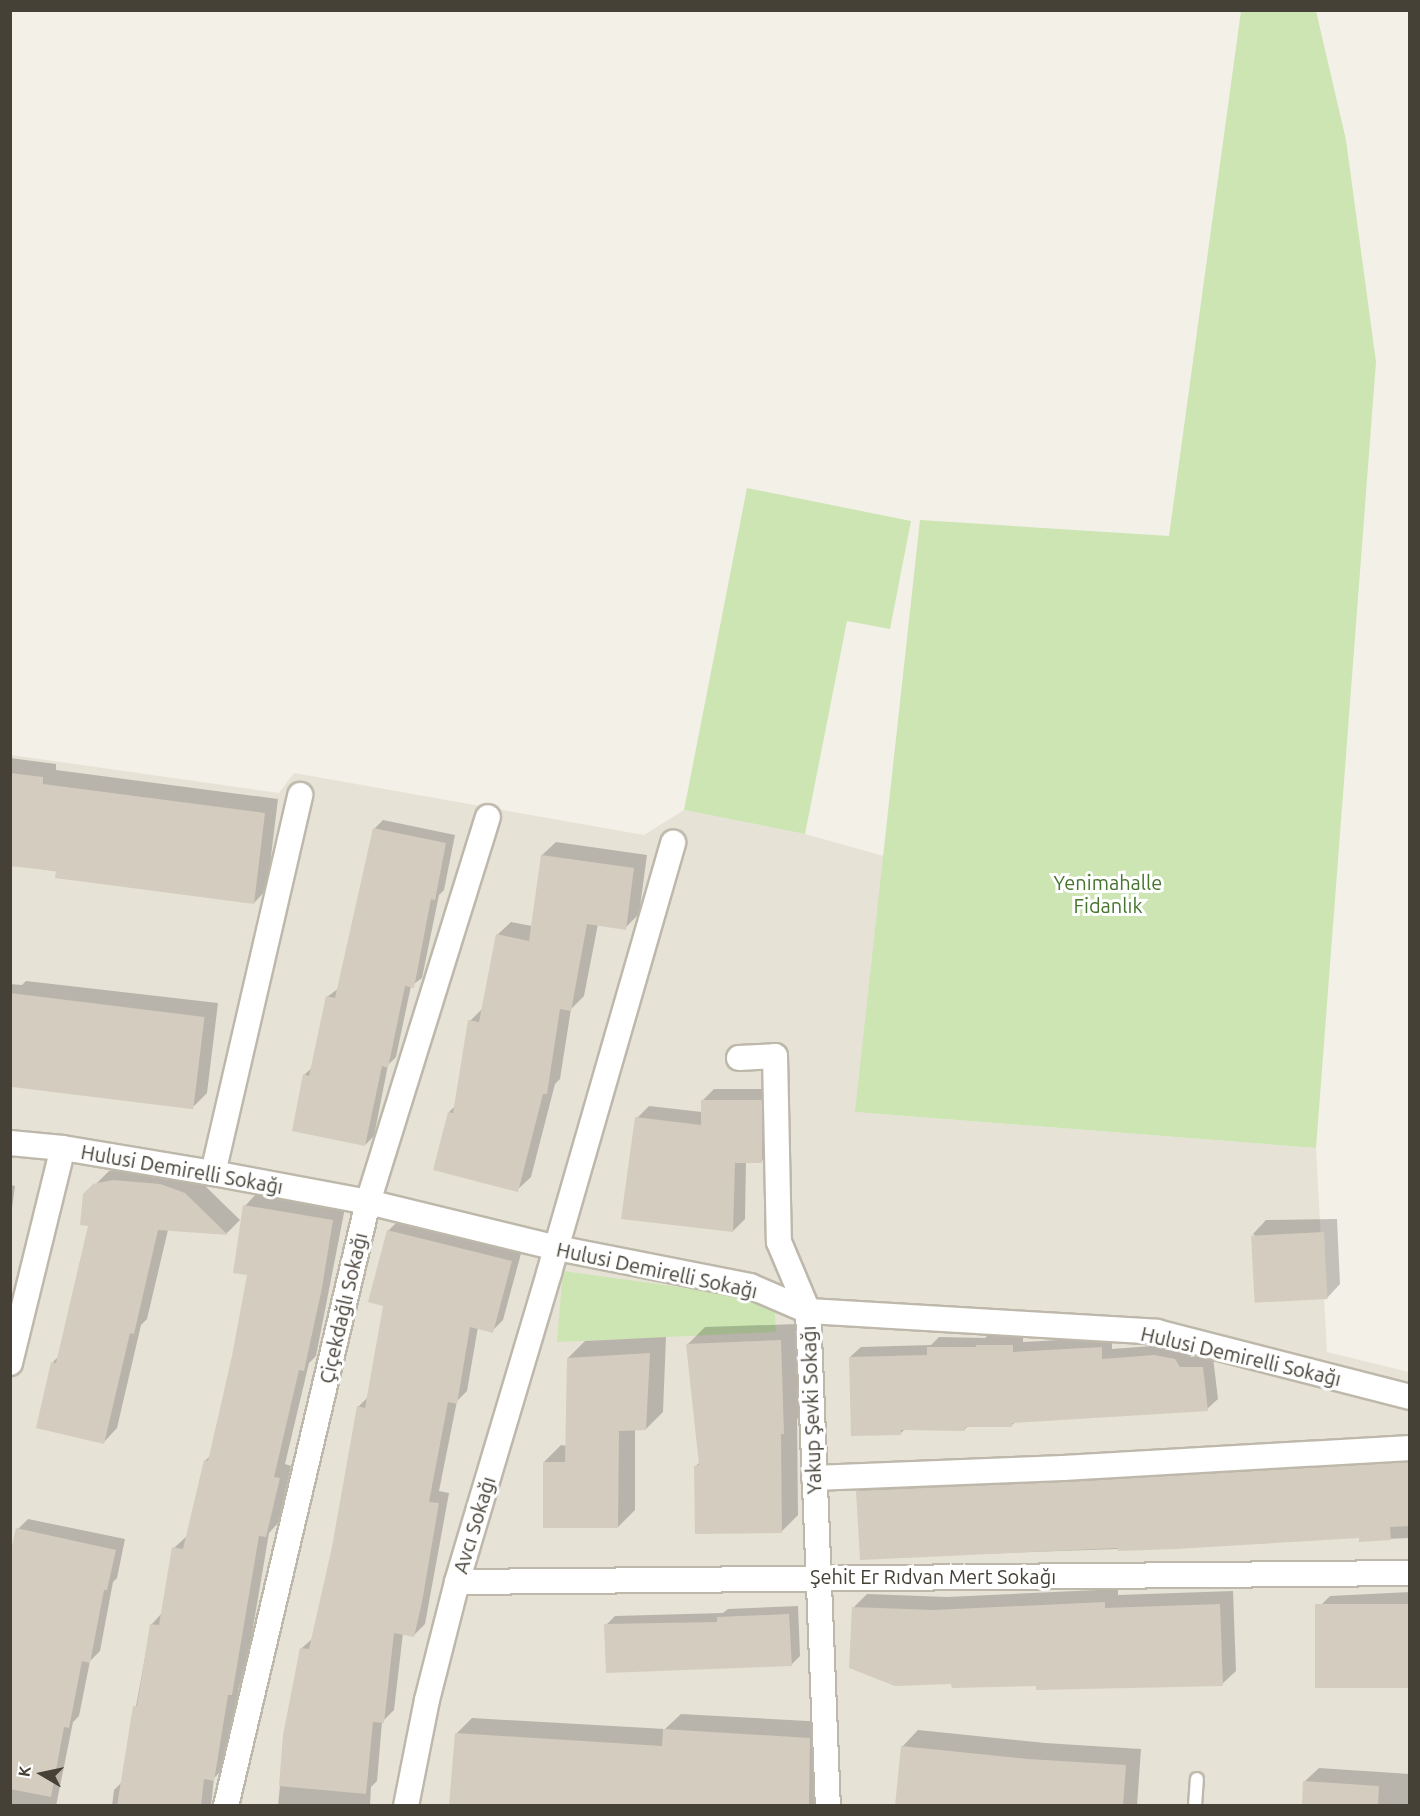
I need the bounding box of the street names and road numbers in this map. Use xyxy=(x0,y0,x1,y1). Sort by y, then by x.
street label: Hulusi Demirelli Sokağı xyxy=(79,1139,285,1199)
street label: Çiçekdağlı Sokağı xyxy=(314,1230,372,1386)
street label: Hulusi Demirelli Sokağı xyxy=(554,1237,760,1303)
street label: Hulusi Demirelli Sokağı xyxy=(1139,1321,1343,1391)
street label: Yakup Şevki Sokağı xyxy=(796,1325,826,1495)
street label: Avcı Sokağı xyxy=(448,1474,500,1576)
street label: Şehit Er Rıdvan Mert Sokağı xyxy=(810,1564,1056,1588)

